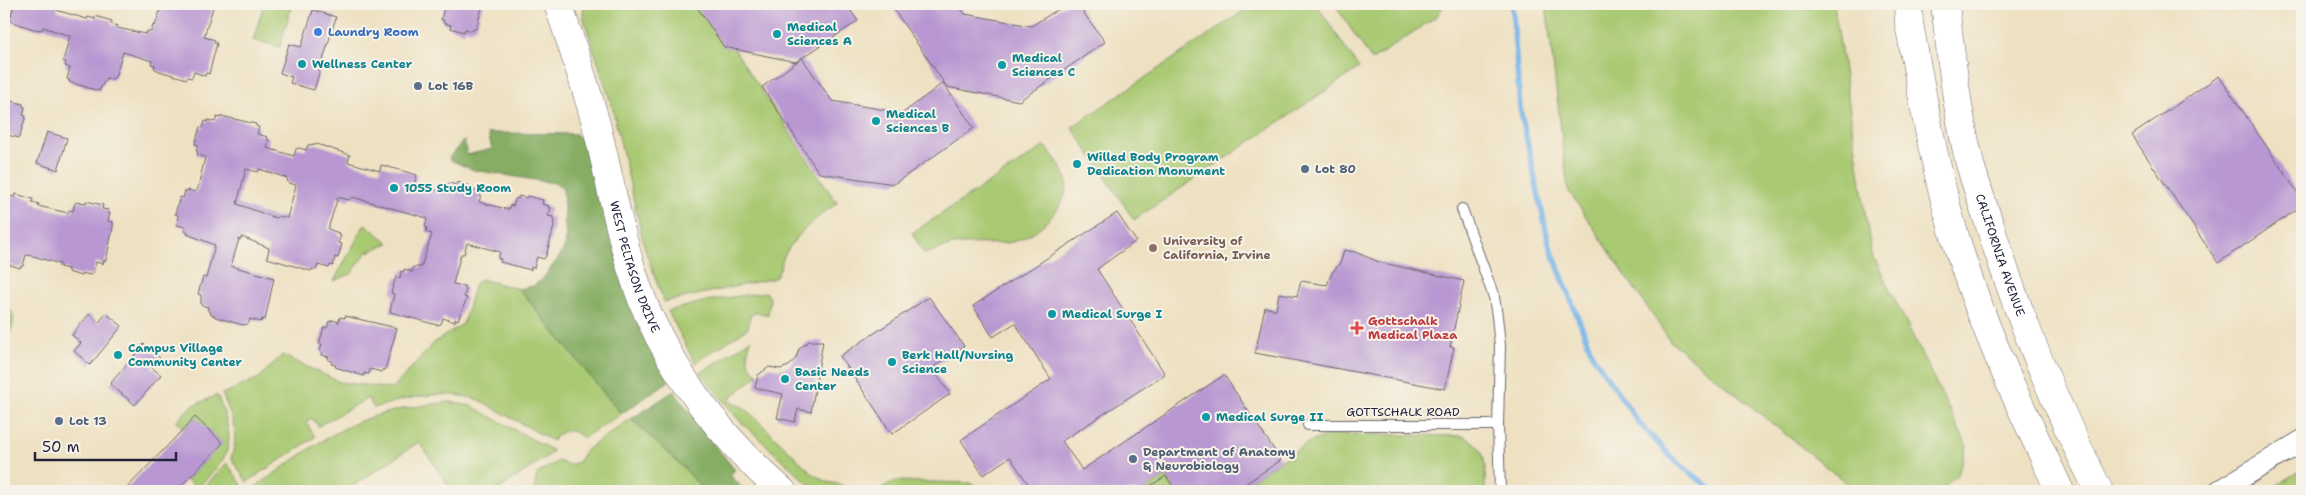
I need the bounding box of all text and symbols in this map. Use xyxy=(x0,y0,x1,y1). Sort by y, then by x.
place label: Medical Sciences A xyxy=(787,19,852,49)
place label: Laundry Room xyxy=(328,24,419,40)
marker: Laundry Room xyxy=(312,26,324,38)
marker: Medical Sciences A xyxy=(771,28,783,40)
place label: Medical Sciences C xyxy=(1012,50,1075,80)
place label: Wellness Center xyxy=(312,56,413,72)
marker: Wellness Center xyxy=(296,58,308,70)
marker: Medical Sciences C xyxy=(996,59,1008,71)
place label: Lot 16B xyxy=(428,78,474,94)
marker: Lot 16B xyxy=(412,80,424,92)
place label: Medical Sciences B xyxy=(886,106,950,136)
marker: Medical Sciences B xyxy=(870,115,882,127)
place label: Willed Body Program Dedication Monument xyxy=(1087,149,1225,179)
marker: Willed Body Program Dedication Monument xyxy=(1071,158,1083,170)
place label: Lot 80 xyxy=(1315,161,1356,177)
marker: Lot 80 xyxy=(1299,163,1311,175)
place label: 1055 Study Room xyxy=(404,180,511,196)
marker: 1055 Study Room xyxy=(388,182,400,194)
street label: CALIFORNIA AVENUE xyxy=(1972,192,2029,319)
street label: WEST PELTASON DRIVE xyxy=(606,199,664,335)
place label: University of California, Irvine xyxy=(1163,233,1271,263)
marker: University of California, Irvine xyxy=(1147,242,1159,254)
place label: Medical Surge I xyxy=(1062,306,1163,322)
marker: Medical Surge I xyxy=(1046,308,1058,320)
place label: Gottschalk Medical Plaza xyxy=(1368,313,1458,343)
marker: Gottschalk Medical Plaza xyxy=(1350,321,1364,335)
place label: Campus Village Community Center xyxy=(128,340,243,370)
place label: Berk Hall/Nursing Science xyxy=(902,347,1014,377)
marker: Campus Village Community Center xyxy=(112,349,124,361)
marker: Berk Hall/Nursing Science xyxy=(886,356,898,368)
place label: Basic Needs Center xyxy=(795,364,869,394)
marker: Basic Needs Center xyxy=(779,373,791,385)
street label: GOTTSCHALK ROAD xyxy=(1346,404,1460,420)
place label: Medical Surge II xyxy=(1216,409,1324,425)
marker: Medical Surge II xyxy=(1200,411,1212,423)
place label: Lot 13 xyxy=(69,413,107,429)
marker: Lot 13 xyxy=(53,415,65,427)
scale bar xyxy=(35,430,176,462)
text: 50 m xyxy=(42,437,80,457)
place label: Department of Anatomy & Neurobiology xyxy=(1143,444,1296,474)
marker: Department of Anatomy & Neurobiology xyxy=(1127,453,1139,465)

